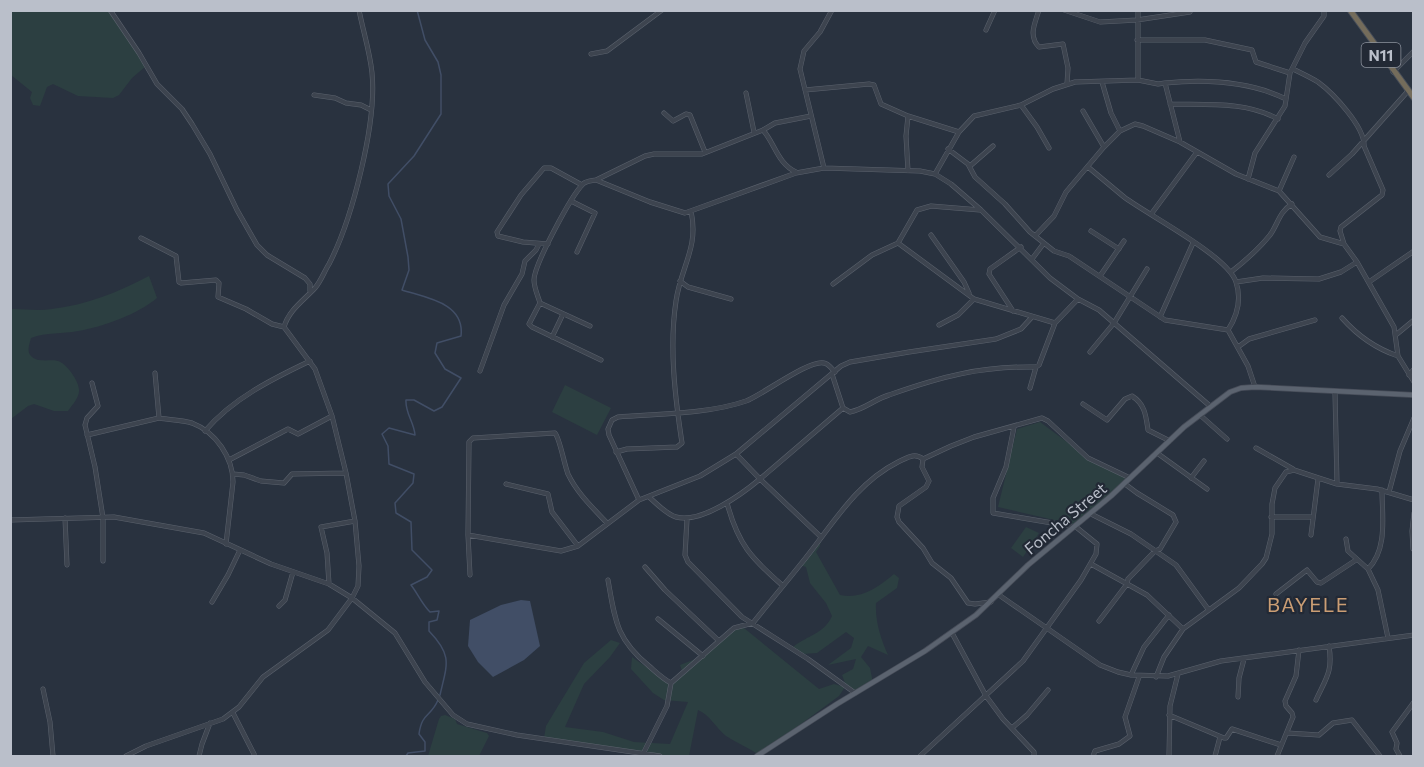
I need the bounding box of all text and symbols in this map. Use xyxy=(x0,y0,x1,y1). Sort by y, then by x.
road number: N11 xyxy=(1362,43,1400,67)
street label: Foncha Street xyxy=(1020,478,1110,558)
district label: BAYELE xyxy=(1267,592,1349,616)

